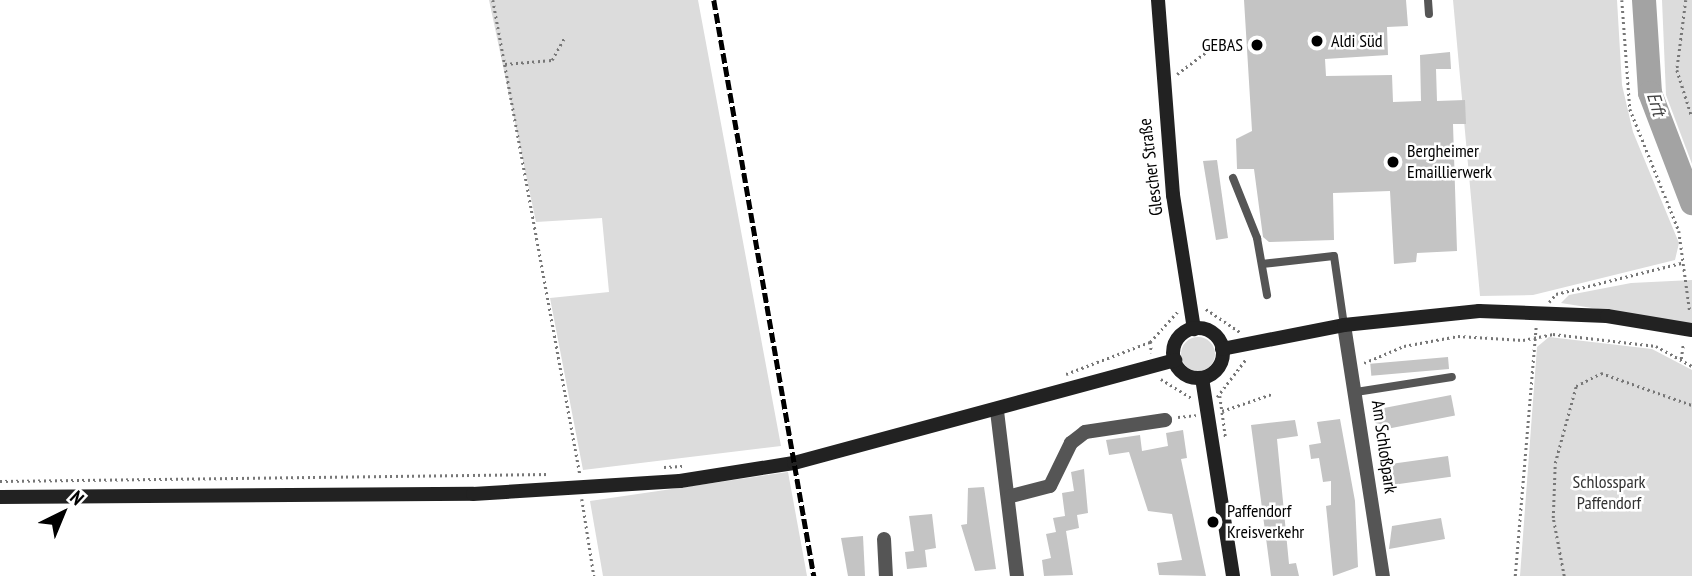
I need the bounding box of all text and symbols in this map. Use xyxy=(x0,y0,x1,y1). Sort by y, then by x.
place label: Aldi Süd xyxy=(1331,30,1383,52)
marker: Aldi Süd xyxy=(1309,33,1325,49)
place label: GEBAS xyxy=(1202,34,1243,56)
marker: GEBAS xyxy=(1249,37,1265,53)
water label: Erft xyxy=(1642,90,1670,118)
street label: Glescher Straße xyxy=(1134,117,1168,217)
place label: Bergheimer Emaillierwerk xyxy=(1407,141,1492,184)
marker: Bergheimer Emaillierwerk xyxy=(1385,154,1401,170)
street label: Am Schloßpark xyxy=(1367,399,1401,495)
park label: Schlosspark Paffendorf xyxy=(1572,472,1646,514)
north arrow xyxy=(28,478,98,548)
text: N xyxy=(65,485,89,510)
place label: Paffendorf Kreisverkehr xyxy=(1227,501,1304,544)
marker: Paffendorf Kreisverkehr xyxy=(1205,514,1221,530)

